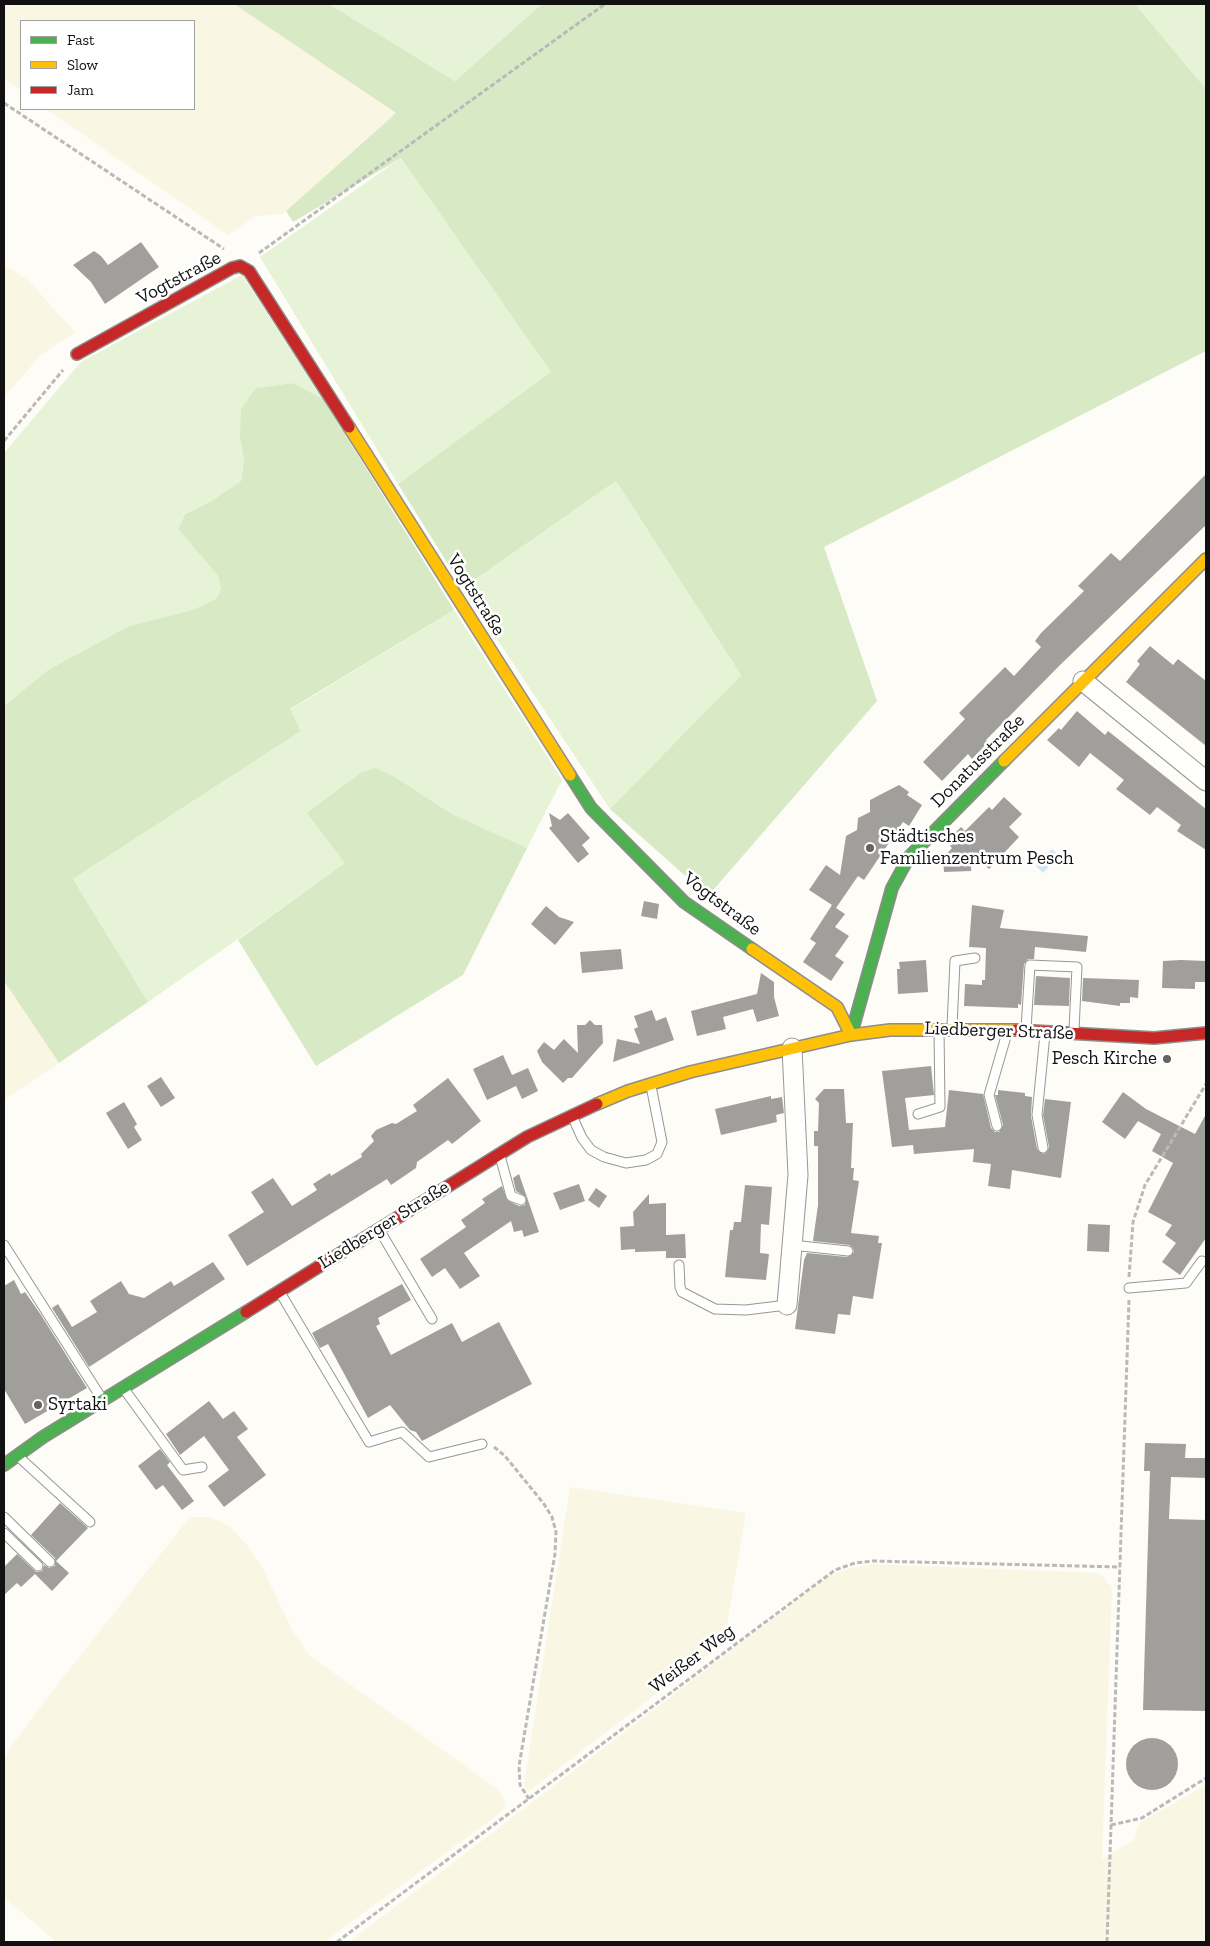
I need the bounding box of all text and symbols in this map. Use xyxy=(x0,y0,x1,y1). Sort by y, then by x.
legend xyxy=(20,20,195,110)
text: Fast xyxy=(67,31,95,49)
text: Slow xyxy=(67,56,98,74)
text: Jam xyxy=(67,81,94,99)
street label: Vogtstraße xyxy=(133,246,225,310)
street label: Vogtstraße xyxy=(442,550,510,640)
street label: Donatusstraße xyxy=(926,709,1030,813)
place label: Städtisches Familienzentrum Pesch xyxy=(880,826,1074,870)
marker: Städtisches Familienzentrum Pesch xyxy=(864,842,876,854)
street label: Vogtstraße xyxy=(678,867,766,941)
street label: Liedberger Straße xyxy=(924,1017,1074,1045)
place label: Pesch Kirche xyxy=(1052,1048,1157,1070)
marker: Pesch Kirche xyxy=(1161,1053,1173,1065)
street label: Liedberger Straße xyxy=(315,1176,453,1274)
place label: Syrtaki xyxy=(48,1394,107,1416)
marker: Syrtaki xyxy=(32,1399,44,1411)
street label: Weißer Weg xyxy=(645,1620,739,1698)

